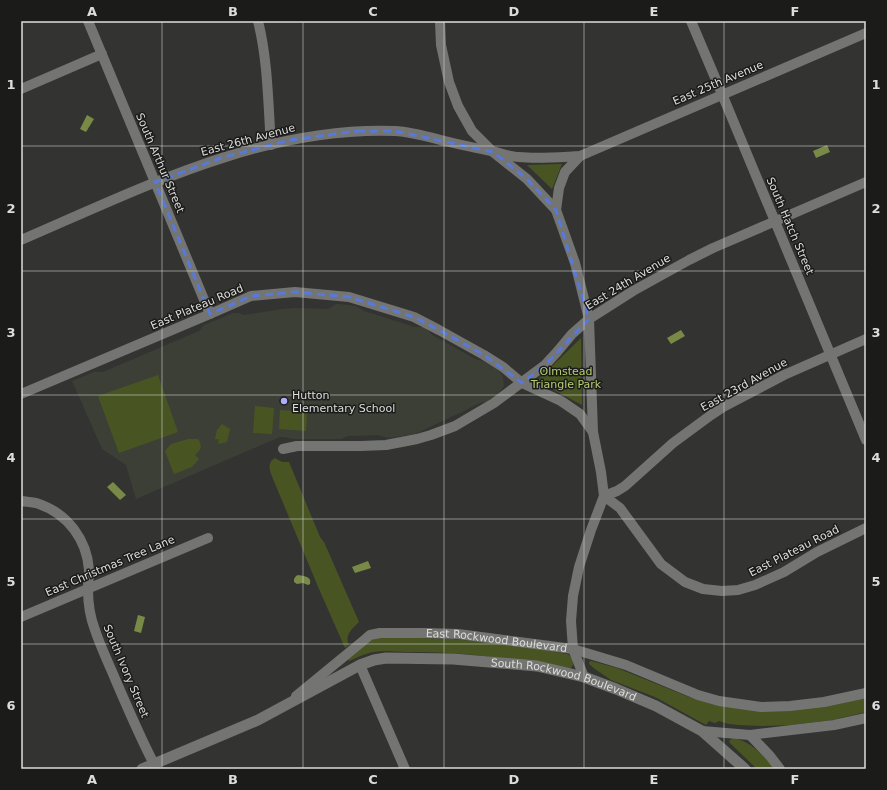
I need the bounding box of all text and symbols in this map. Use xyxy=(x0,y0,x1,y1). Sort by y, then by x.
text: A xyxy=(87,4,97,19)
text: B xyxy=(228,4,238,19)
text: C xyxy=(368,4,378,19)
text: D xyxy=(509,4,520,19)
text: E xyxy=(650,4,658,19)
text: F xyxy=(791,4,799,19)
street label: East 25th Avenue xyxy=(671,58,765,108)
text: 1 xyxy=(6,77,16,92)
text: 1 xyxy=(871,77,881,92)
street label: South Arthur Street xyxy=(133,111,187,216)
street label: East 26th Avenue xyxy=(200,121,297,159)
street label: South Hatch Street xyxy=(764,175,817,277)
text: 2 xyxy=(6,201,16,216)
text: 2 xyxy=(871,201,881,216)
street label: East 24th Avenue xyxy=(583,251,673,313)
street label: East Plateau Road xyxy=(149,282,245,332)
text: 3 xyxy=(6,325,16,340)
text: 3 xyxy=(871,325,881,340)
street label: East 23rd Avenue xyxy=(698,356,790,414)
park label: Olmstead Triangle Park xyxy=(530,365,602,391)
place label: Hutton Elementary School xyxy=(292,389,395,415)
marker: Hutton Elementary School xyxy=(279,396,289,406)
text: 4 xyxy=(6,450,16,465)
text: 4 xyxy=(871,450,881,465)
street label: East Plateau Road xyxy=(747,523,841,579)
street label: East Christmas Tree Lane xyxy=(43,533,177,599)
text: 5 xyxy=(6,574,16,589)
text: 5 xyxy=(871,574,881,589)
street label: South Ivory Street xyxy=(100,622,152,720)
street label: East Rockwood Boulevard xyxy=(426,627,568,655)
street label: South Rockwood Boulevard xyxy=(490,656,638,703)
text: 6 xyxy=(6,698,16,713)
text: 6 xyxy=(871,698,881,713)
text: A xyxy=(87,772,97,787)
text: B xyxy=(228,772,238,787)
text: C xyxy=(368,772,378,787)
text: D xyxy=(509,772,520,787)
text: E xyxy=(650,772,658,787)
text: F xyxy=(791,772,799,787)

